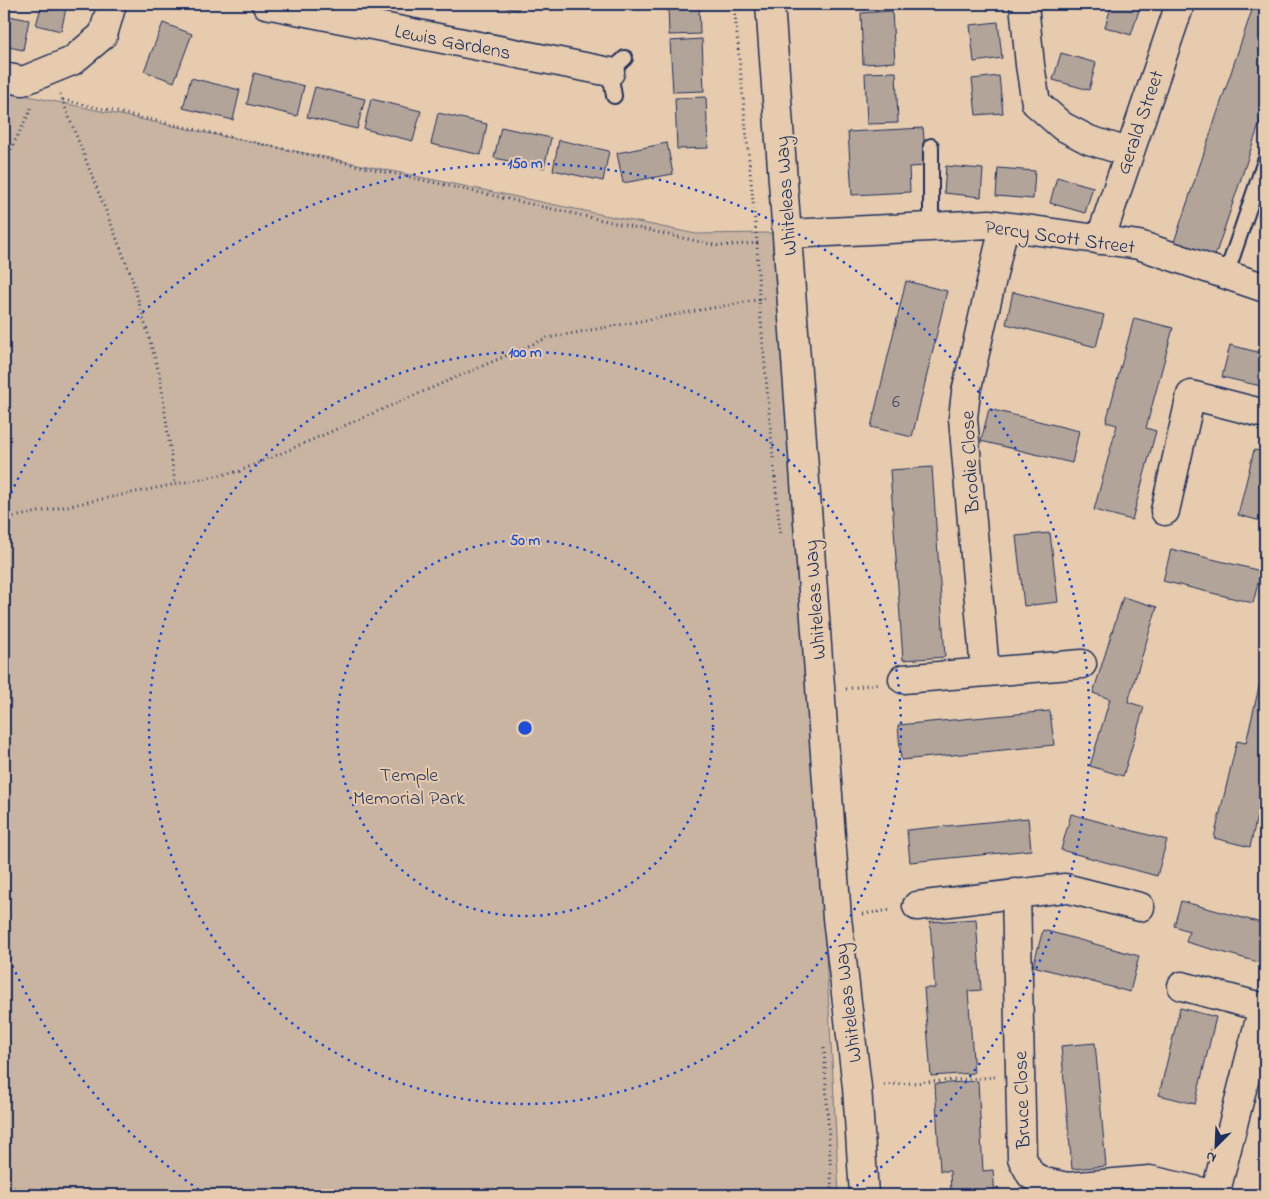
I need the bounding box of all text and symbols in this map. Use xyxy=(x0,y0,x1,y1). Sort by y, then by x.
street label: Lewis Gardens xyxy=(392,18,513,69)
street label: Gerald Street xyxy=(1110,67,1173,179)
street label: Whiteleas Way xyxy=(769,135,806,257)
text: 150 m xyxy=(507,153,543,175)
street label: Percy Scott Street xyxy=(983,214,1137,263)
text: 100 m xyxy=(508,342,542,364)
house number: 6 xyxy=(892,390,900,416)
street label: Brodie Close xyxy=(954,410,989,515)
text: 50 m xyxy=(510,530,541,552)
street label: Whiteleas Way xyxy=(798,539,835,661)
centre of rings xyxy=(516,719,534,737)
park label: Temple Memorial Park xyxy=(353,762,465,814)
street label: Whiteleas Way xyxy=(828,941,871,1064)
street label: Bruce Close xyxy=(1007,1051,1040,1150)
north arrow xyxy=(1192,1122,1242,1172)
text: N xyxy=(1203,1145,1220,1168)

